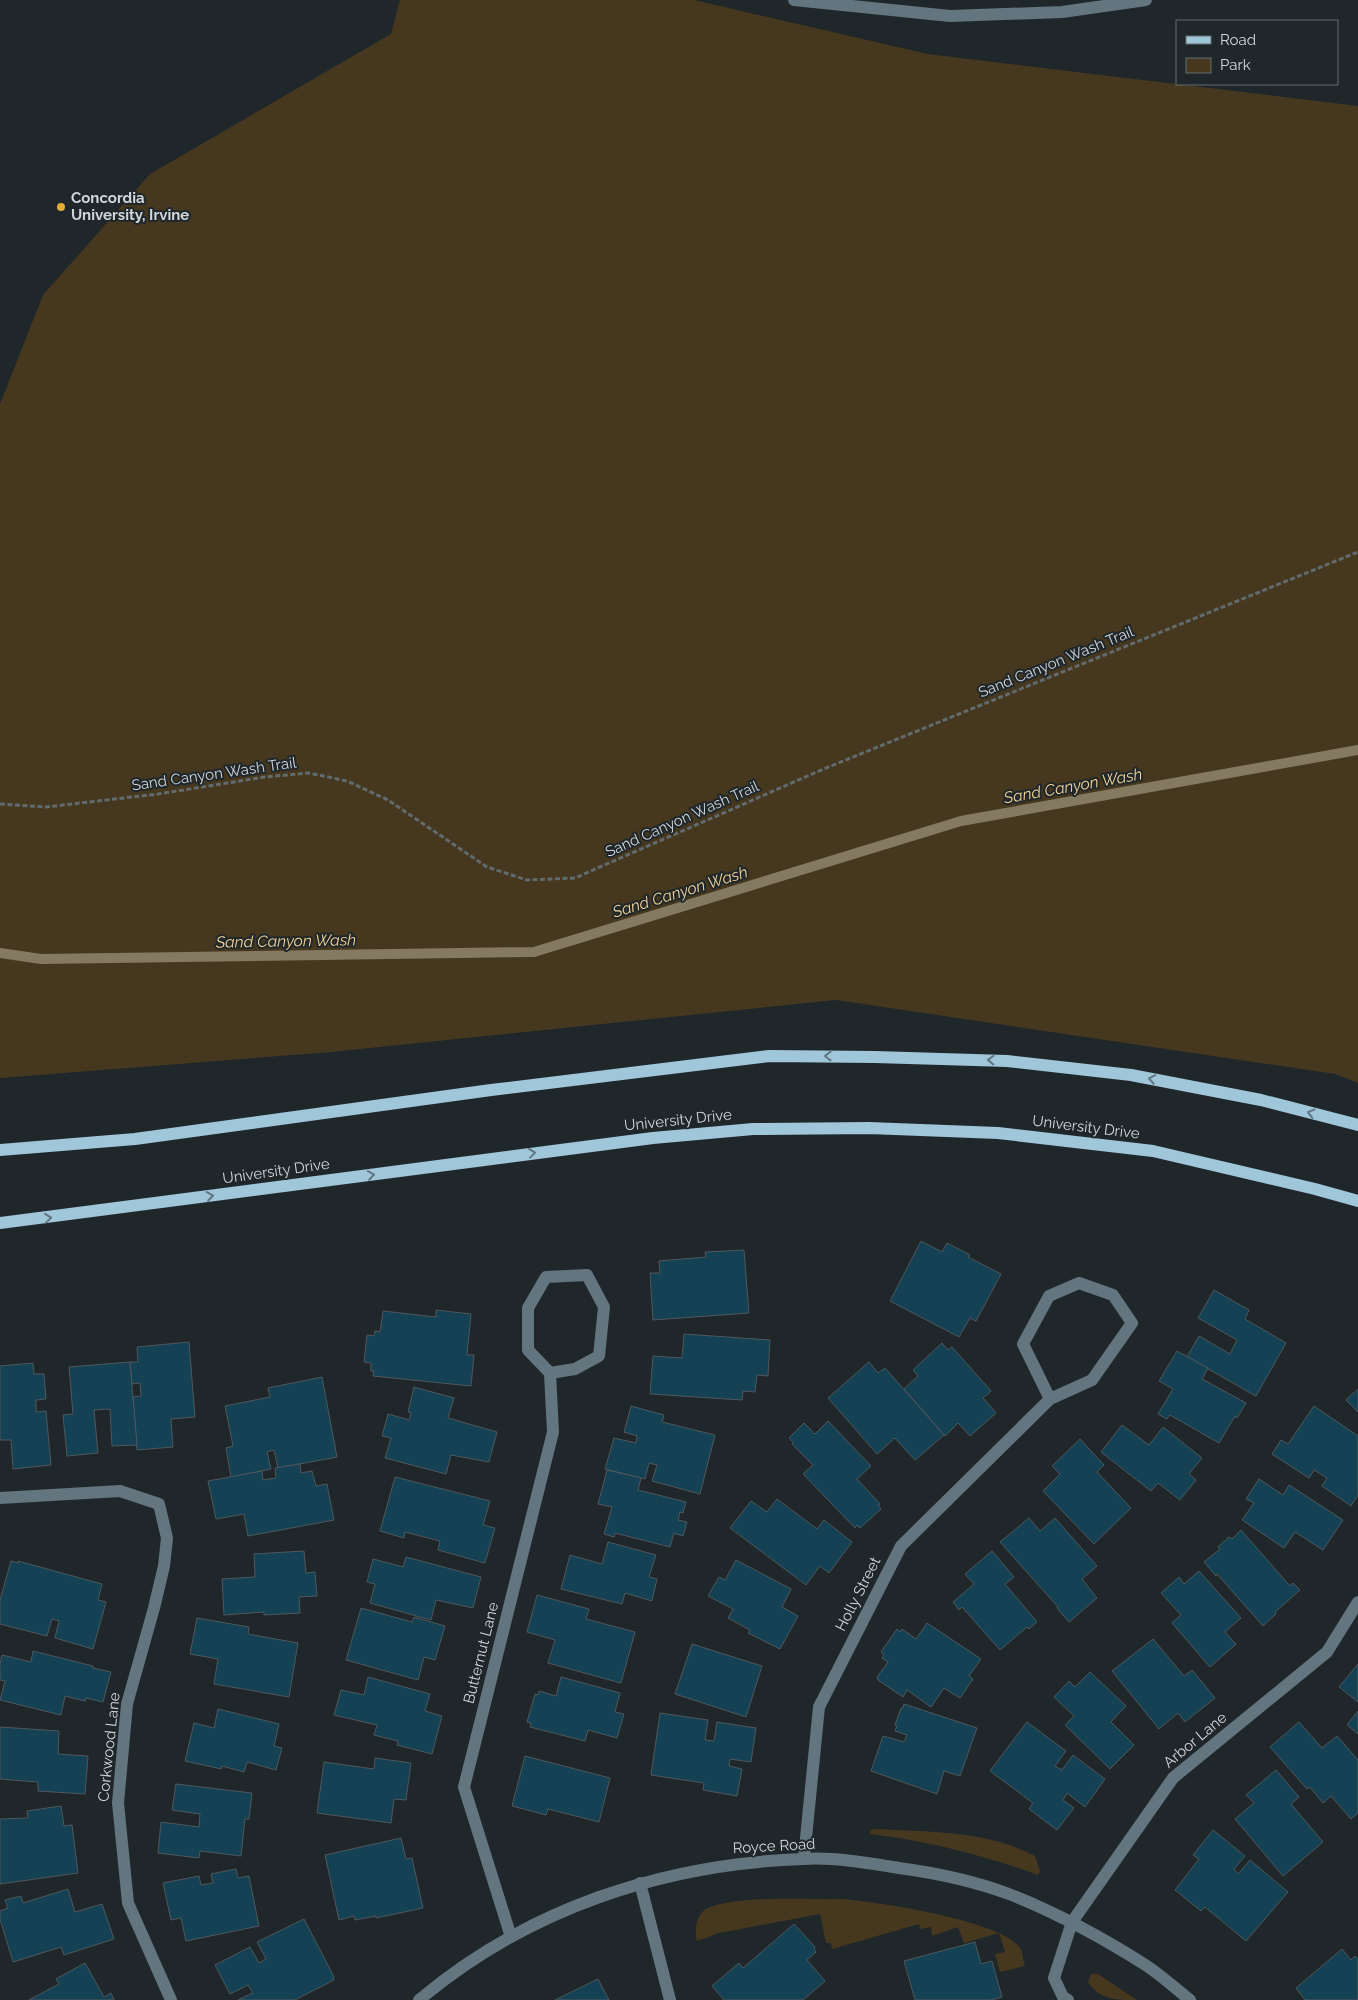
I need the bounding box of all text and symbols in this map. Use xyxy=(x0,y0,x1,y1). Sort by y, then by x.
legend xyxy=(1176,20,1338,85)
text: Road xyxy=(1220,31,1256,49)
text: Park xyxy=(1220,56,1251,74)
place label: Concordia University, Irvine xyxy=(71,189,189,224)
marker: Concordia University, Irvine xyxy=(55,201,67,213)
street label: Sand Canyon Wash Trail xyxy=(976,622,1137,701)
street label: Sand Canyon Wash Trail xyxy=(131,753,298,794)
water label: Sand Canyon Wash xyxy=(1001,764,1144,808)
street label: Sand Canyon Wash Trail xyxy=(602,777,762,861)
water label: Sand Canyon Wash xyxy=(609,862,750,922)
water label: Sand Canyon Wash xyxy=(215,930,356,952)
one-way arrow xyxy=(824,1051,832,1061)
one-way arrow xyxy=(987,1055,994,1065)
one-way arrow xyxy=(1148,1074,1157,1084)
street label: University Drive xyxy=(623,1105,733,1135)
one-way arrow xyxy=(1306,1108,1315,1119)
street label: University Drive xyxy=(1031,1111,1141,1143)
one-way arrow xyxy=(528,1148,536,1159)
street label: University Drive xyxy=(221,1155,331,1187)
one-way arrow xyxy=(366,1170,375,1180)
one-way arrow xyxy=(206,1191,214,1202)
one-way arrow xyxy=(45,1213,53,1224)
street label: Holly Street xyxy=(832,1554,884,1634)
street label: Butternut Lane xyxy=(460,1600,502,1706)
street label: Corkwood Lane xyxy=(94,1691,124,1803)
street label: Arbor Lane xyxy=(1160,1708,1230,1772)
street label: Royce Road xyxy=(732,1835,816,1857)

